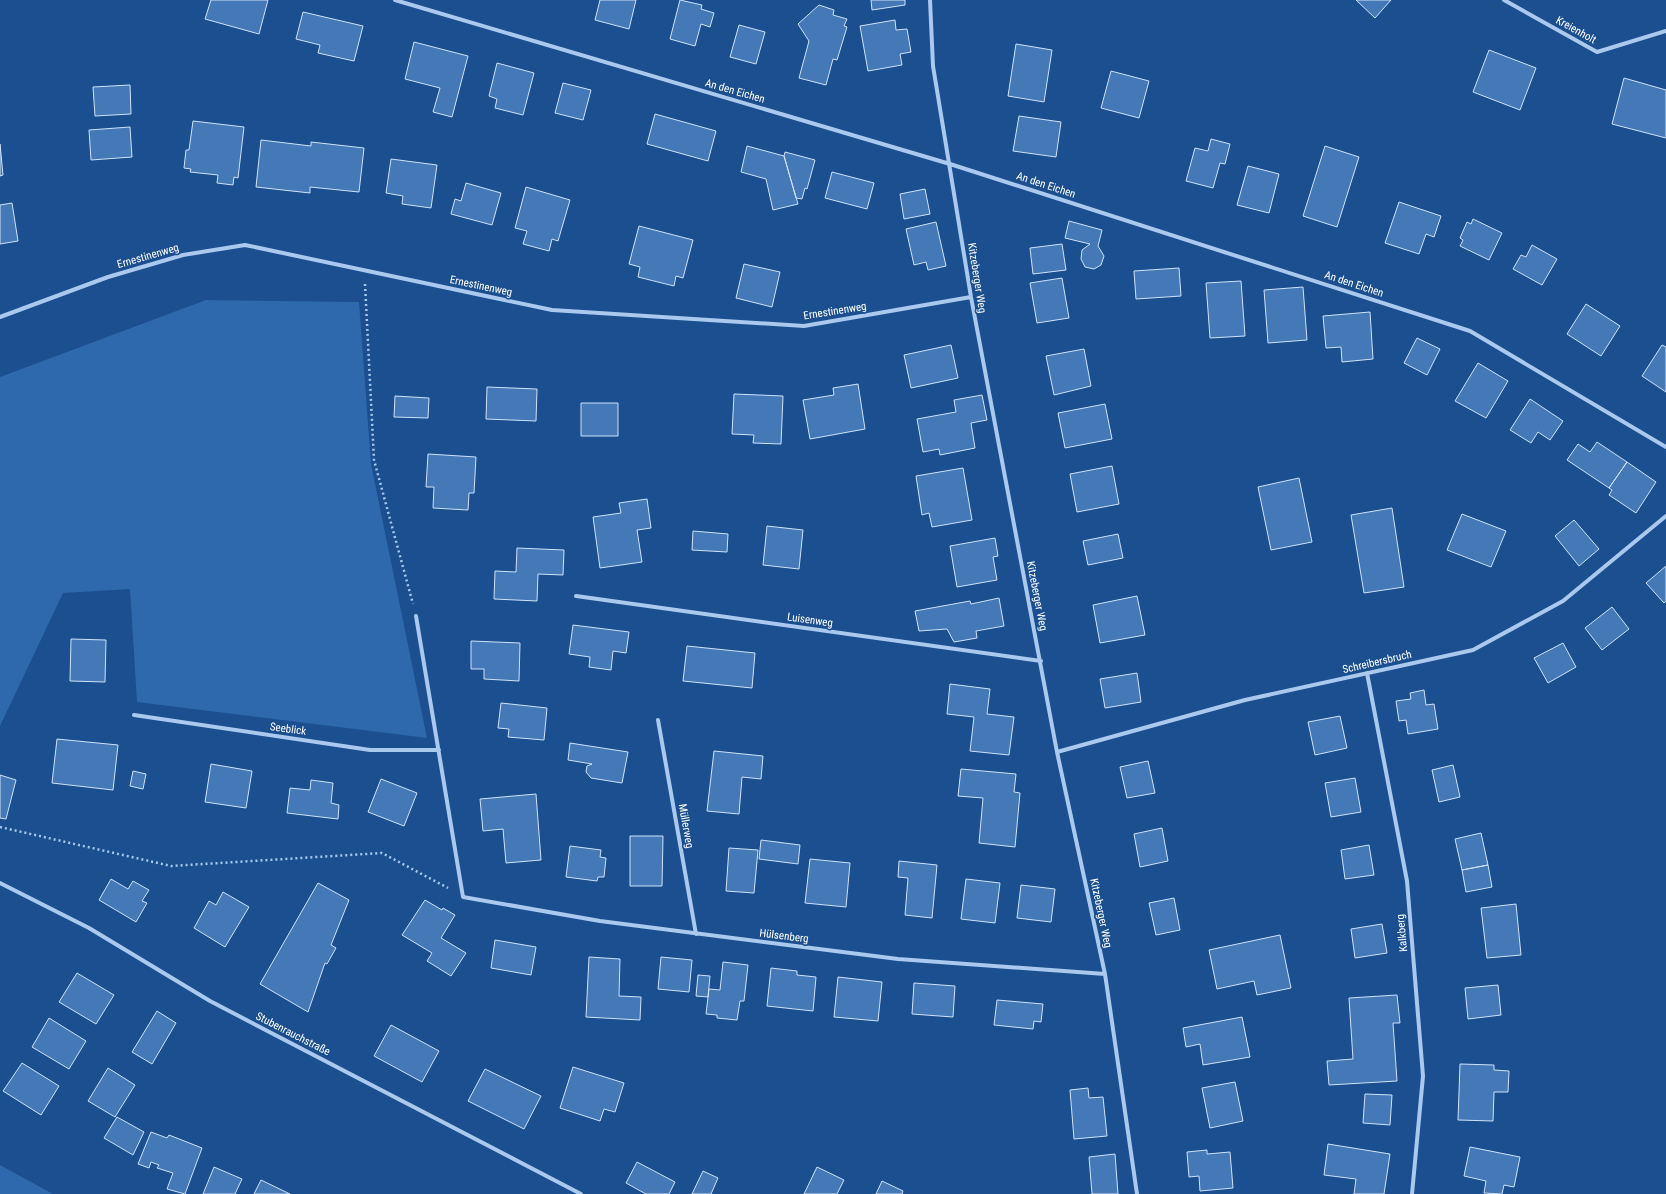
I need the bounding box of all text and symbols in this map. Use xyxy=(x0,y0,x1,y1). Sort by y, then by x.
street label: Kreienholt xyxy=(1554,14,1598,46)
street label: An den Eichen xyxy=(704,76,766,106)
street label: An den Eichen xyxy=(1015,169,1077,201)
street label: Ernestinenweg xyxy=(116,241,180,271)
street label: Kitzeberger Weg xyxy=(965,242,989,314)
street label: An den Eichen xyxy=(1323,268,1385,300)
street label: Ernestinenweg xyxy=(449,273,513,299)
street label: Ernestinenweg xyxy=(803,300,867,322)
street label: Kitzeberger Weg xyxy=(1024,560,1050,632)
street label: Luisenweg xyxy=(786,610,834,630)
street label: Schreibersbruch xyxy=(1341,648,1413,676)
street label: Seeblick xyxy=(269,720,307,738)
street label: Müllerweg xyxy=(676,803,696,849)
street label: Kitzeberger Weg xyxy=(1087,877,1115,949)
street label: Kalkberg xyxy=(1394,913,1410,953)
street label: Hülsenberg xyxy=(759,927,809,945)
street label: Stubenrauchstraße xyxy=(254,1010,332,1058)

